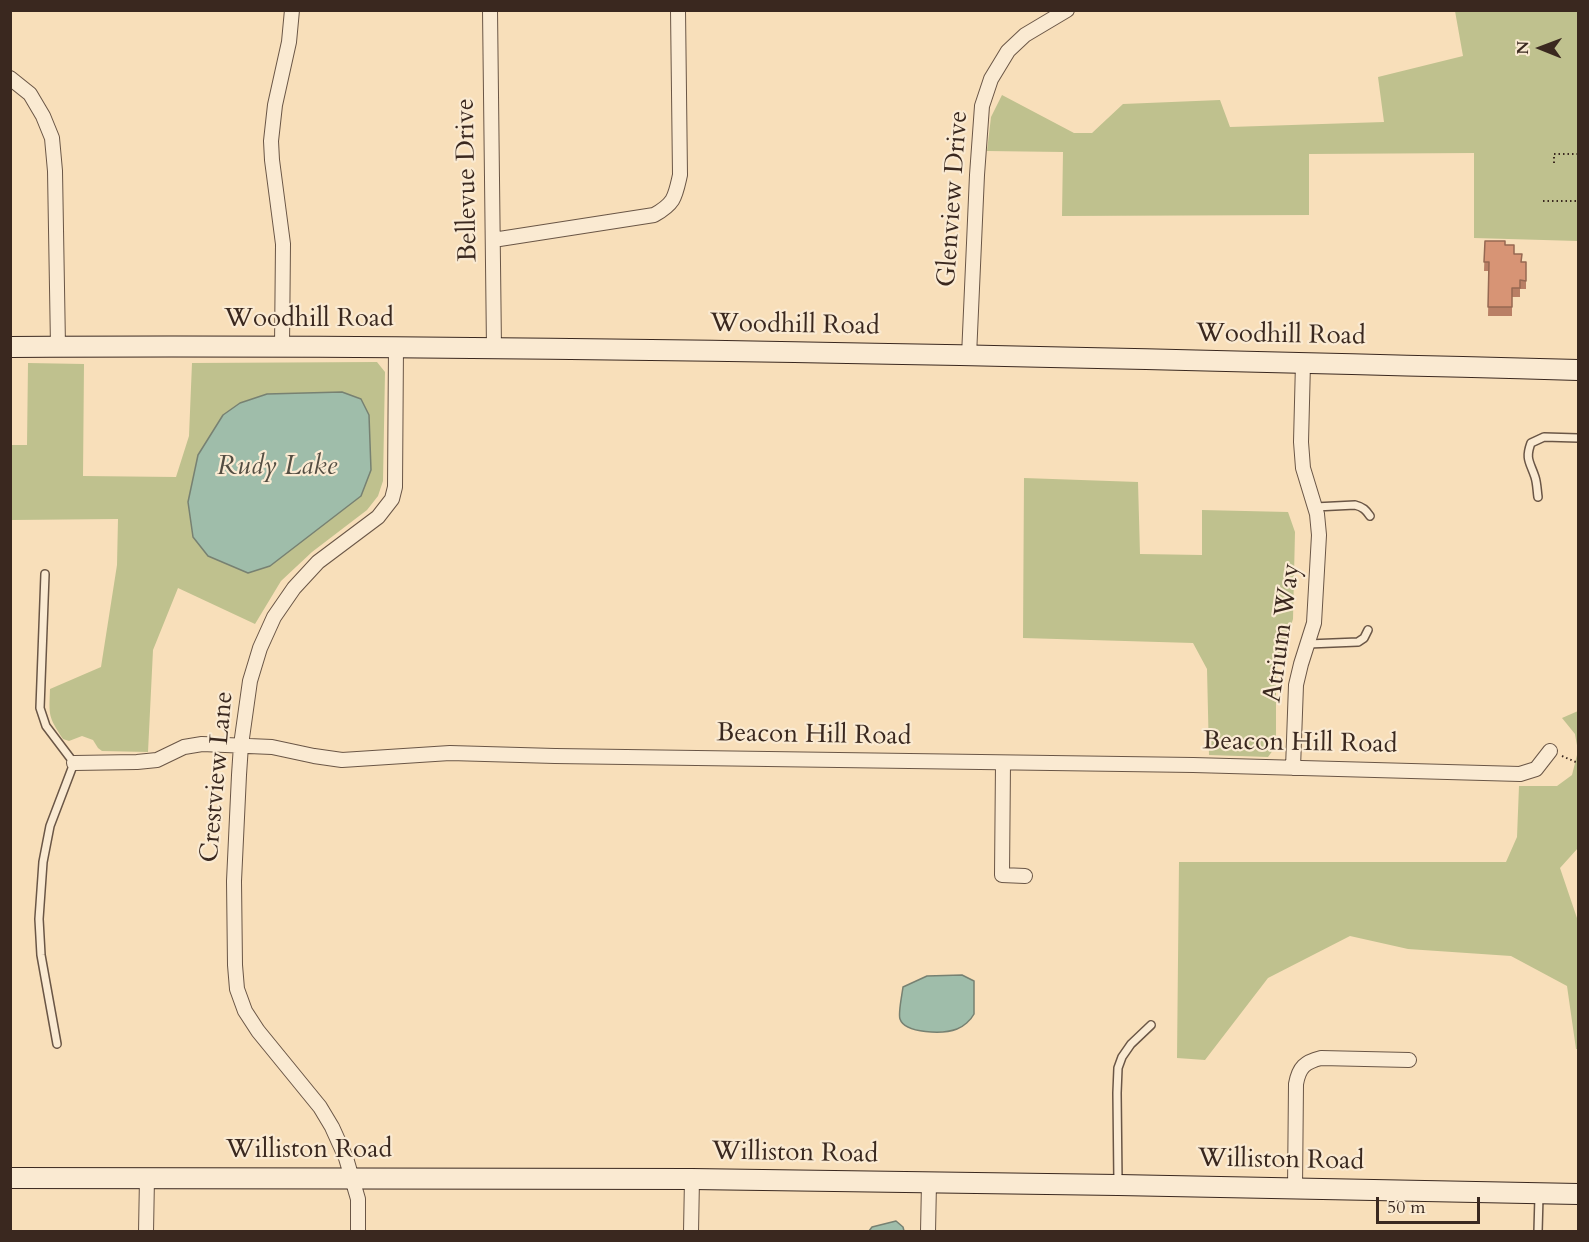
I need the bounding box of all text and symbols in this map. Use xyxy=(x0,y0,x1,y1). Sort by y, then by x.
north arrow xyxy=(1511,18,1571,78)
text: N xyxy=(1512,41,1534,55)
street label: Bellevue Drive xyxy=(451,98,485,262)
street label: Glenview Drive xyxy=(932,110,976,288)
street label: Woodhill Road xyxy=(224,304,394,336)
street label: Woodhill Road xyxy=(710,309,880,343)
street label: Woodhill Road xyxy=(1196,319,1366,353)
water label: Rudy Lake xyxy=(217,452,337,484)
street label: Atrium Way xyxy=(1258,561,1308,705)
street label: Crestview Lane xyxy=(195,690,241,864)
street label: Beacon Hill Road xyxy=(716,719,912,753)
street label: Beacon Hill Road xyxy=(1202,727,1398,761)
street label: Williston Road xyxy=(226,1135,392,1167)
street label: Williston Road xyxy=(712,1137,878,1171)
street label: Williston Road xyxy=(1198,1144,1364,1178)
scale bar xyxy=(1379,1185,1482,1223)
text: 50 m xyxy=(1387,1195,1426,1220)

